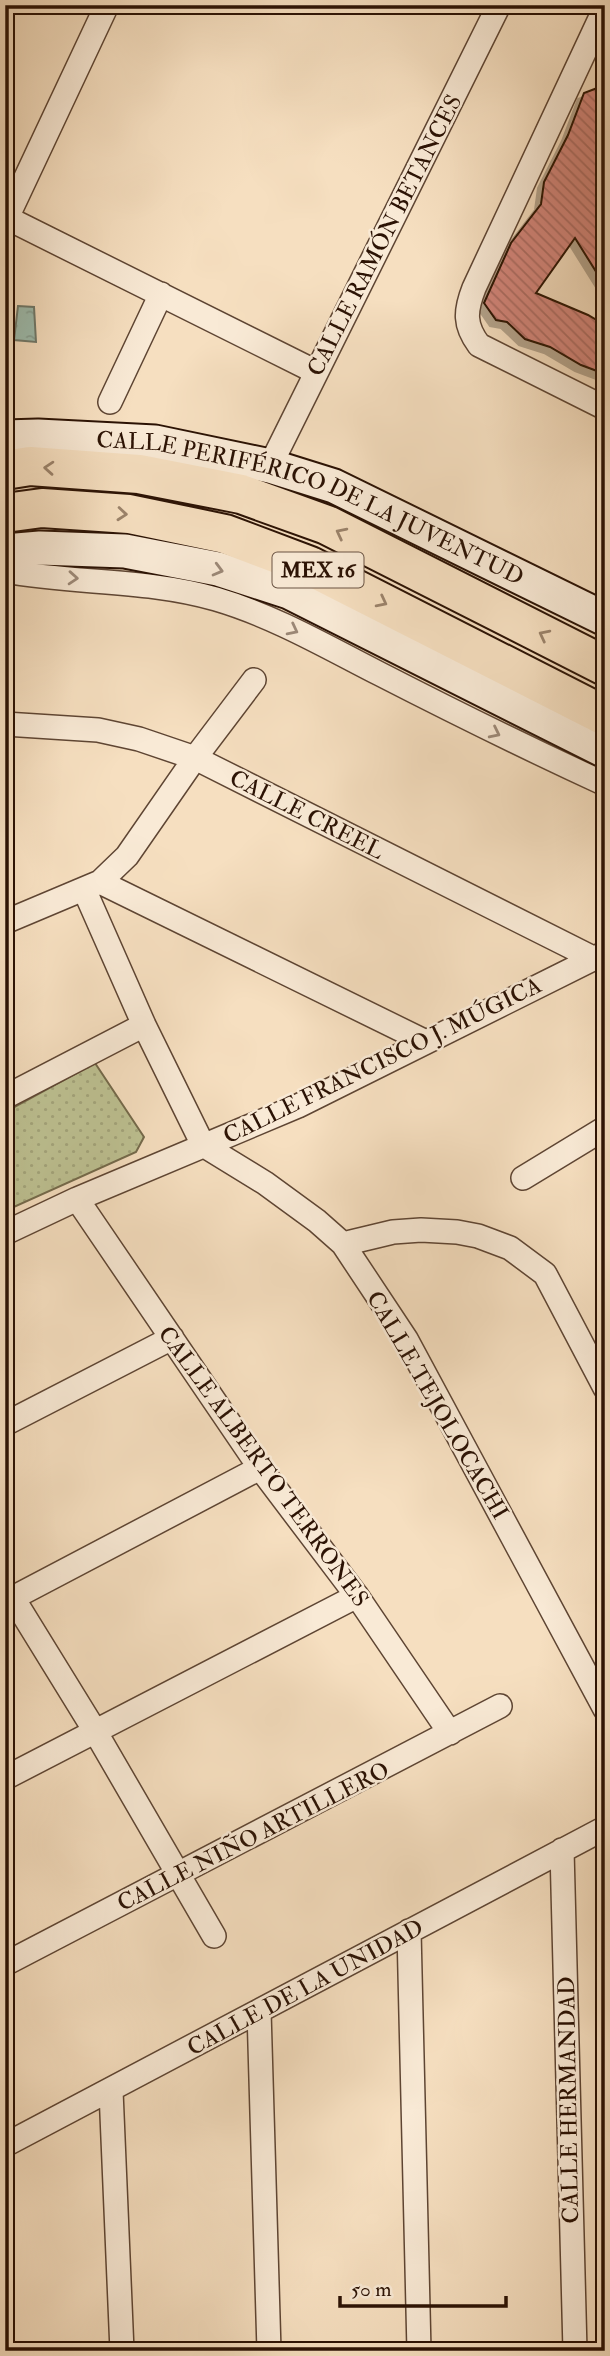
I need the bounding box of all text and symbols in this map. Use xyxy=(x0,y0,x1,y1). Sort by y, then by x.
street label: CALLE RAMÓN BETANCES xyxy=(301,90,468,381)
street label: CALLE PERIFÉRICO DE LA JUVENTUD xyxy=(96,425,528,592)
one-way arrow xyxy=(44,460,55,475)
one-way arrow xyxy=(116,506,128,521)
one-way arrow xyxy=(336,527,348,541)
road number: MEX 16 xyxy=(272,552,364,588)
one-way arrow xyxy=(212,562,224,576)
one-way arrow xyxy=(68,570,79,585)
one-way arrow xyxy=(375,594,387,608)
one-way arrow xyxy=(286,621,298,635)
one-way arrow xyxy=(539,630,551,644)
one-way arrow xyxy=(488,725,500,739)
street label: CALLE CREEL xyxy=(225,763,389,866)
street label: CALLE FRANCISCO J. MÚGICA xyxy=(218,970,547,1150)
street label: CALLE TEJOLOCACHI xyxy=(360,1286,515,1525)
street label: CALLE ALBERTO TERRONES xyxy=(152,1320,375,1612)
street label: CALLE NIÑO ARTILLERO xyxy=(112,1755,394,1918)
street label: CALLE DE LA UNIDAD xyxy=(182,1913,428,2062)
street label: CALLE HERMANDAD xyxy=(552,1976,585,2224)
scale bar xyxy=(340,2265,507,2309)
text: 50 m xyxy=(351,2276,392,2303)

